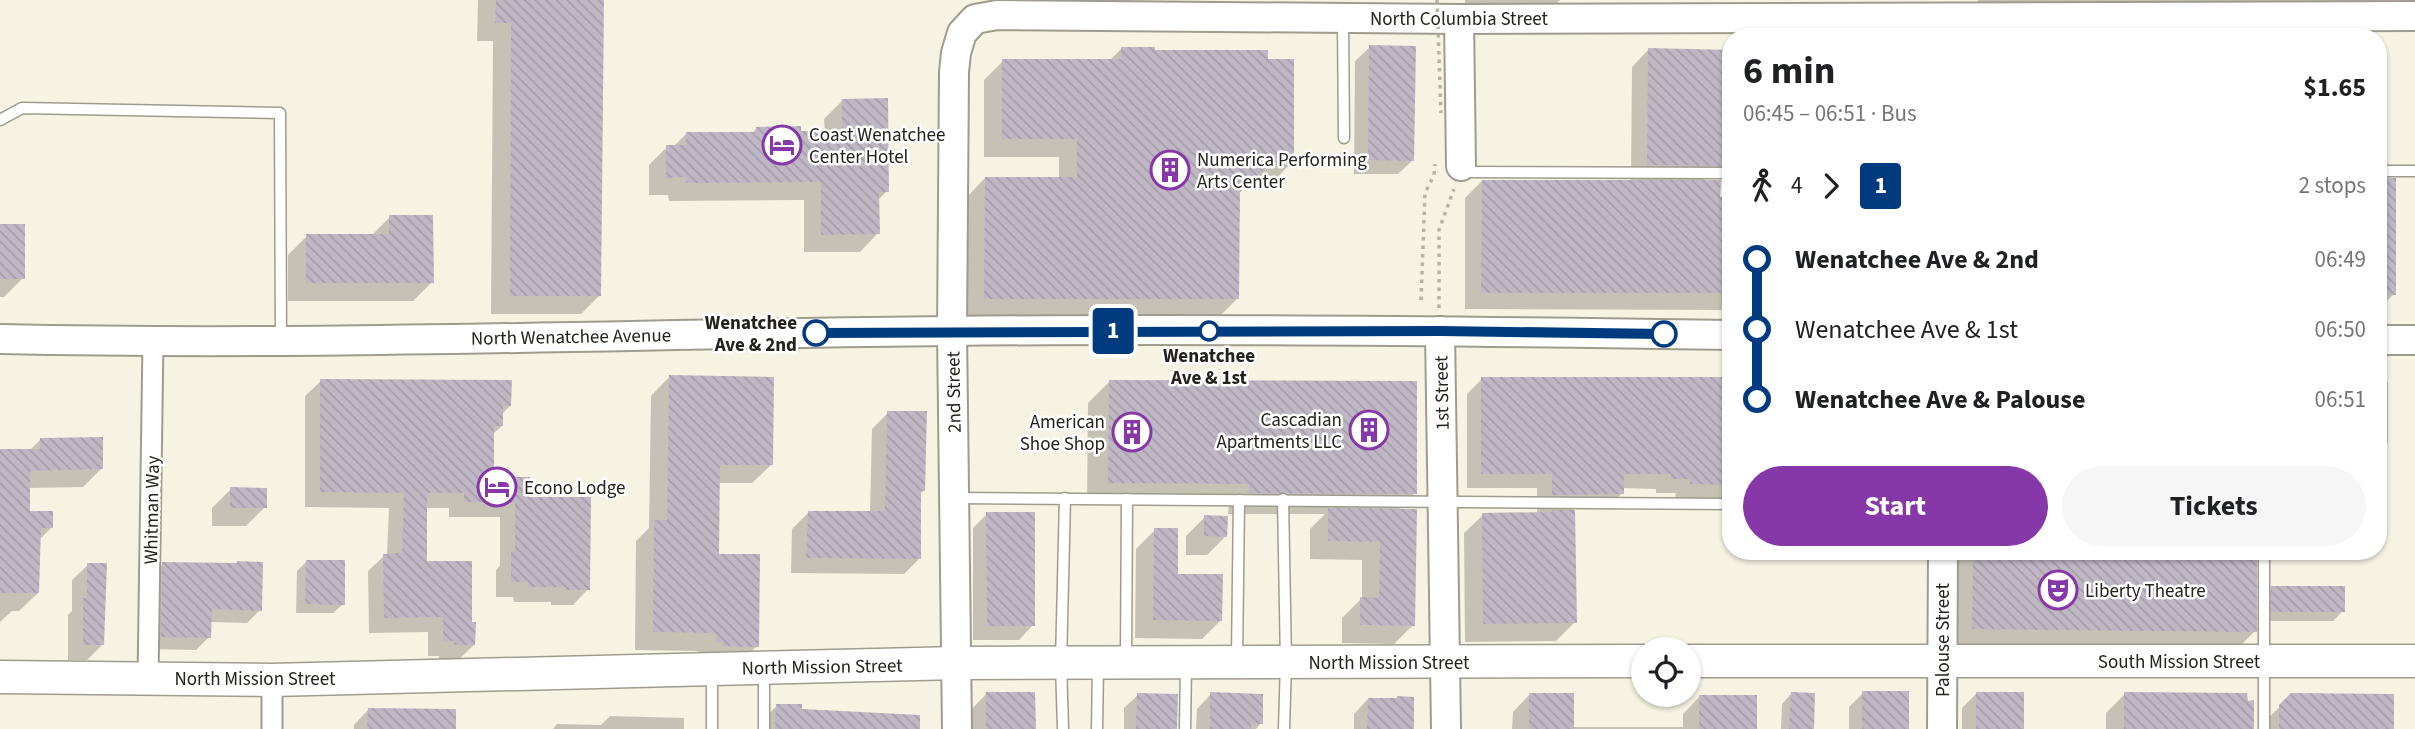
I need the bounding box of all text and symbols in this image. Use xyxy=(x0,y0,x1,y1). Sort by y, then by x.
street label: North Columbia Street xyxy=(1370,6,1549,33)
text: 6 min xyxy=(1743,44,1835,98)
text: $1.65 xyxy=(2303,69,2366,106)
text: 06:45 – 06:51 · Bus xyxy=(1743,97,1917,130)
place label: Coast Wenatchee Center Hotel xyxy=(809,122,945,171)
hotel icon: Coast Wenatchee Center Hotel xyxy=(761,124,803,166)
place label: Numerica Performing Arts Center xyxy=(1197,147,1367,196)
building icon: Numerica Performing Arts Center xyxy=(1149,149,1191,191)
icon: walk xyxy=(1743,167,1781,205)
icon: forward xyxy=(1812,167,1850,205)
text: 1 xyxy=(1874,168,1887,203)
text: 4 xyxy=(1791,169,1802,202)
text: 2 stops xyxy=(2299,169,2366,202)
text: Wenatchee Ave & 2nd xyxy=(1795,241,2039,278)
text: 06:49 xyxy=(2315,243,2366,276)
line badge: 1 xyxy=(1090,308,1136,354)
place label: Wenatchee Ave & 2nd xyxy=(705,310,797,359)
text: Wenatchee Ave & 1st xyxy=(1795,311,2018,348)
text: 1 xyxy=(1107,313,1119,348)
text: 06:50 xyxy=(2315,313,2366,346)
marker: Wenatchee Ave & 2nd xyxy=(803,320,829,346)
marker: Wenatchee Ave & 1st xyxy=(1199,321,1219,341)
unlabelled marker xyxy=(1651,321,1677,347)
street label: North Wenatchee Avenue xyxy=(471,322,671,353)
place label: Wenatchee Ave & 1st xyxy=(1163,343,1255,392)
street label: 2nd Street xyxy=(940,350,969,433)
street label: 1st Street xyxy=(1428,355,1457,431)
text: Wenatchee Ave & Palouse xyxy=(1795,381,2085,418)
text: 06:51 xyxy=(2315,383,2366,416)
place label: Cascadian Apartments LLC xyxy=(1216,407,1342,456)
place label: American Shoe Shop xyxy=(1020,409,1105,458)
building icon: Cascadian Apartments LLC xyxy=(1348,409,1390,451)
building icon: American Shoe Shop xyxy=(1111,411,1153,453)
street label: Whitman Way xyxy=(138,455,167,565)
hotel icon: Econo Lodge xyxy=(476,466,518,508)
button: Start xyxy=(1743,466,2048,546)
button: Tickets xyxy=(2062,466,2366,546)
place label: Econo Lodge xyxy=(524,475,625,502)
theatre icon: Liberty Theatre xyxy=(2037,569,2079,611)
place label: Liberty Theatre xyxy=(2085,578,2206,605)
street label: Palouse Street xyxy=(1930,583,1957,697)
map controls xyxy=(1631,637,1701,707)
button: locate xyxy=(1631,637,1701,707)
street label: South Mission Street xyxy=(2098,649,2261,676)
street label: North Mission Street xyxy=(1309,650,1470,677)
street label: North Mission Street xyxy=(741,653,903,682)
street label: North Mission Street xyxy=(175,666,336,693)

